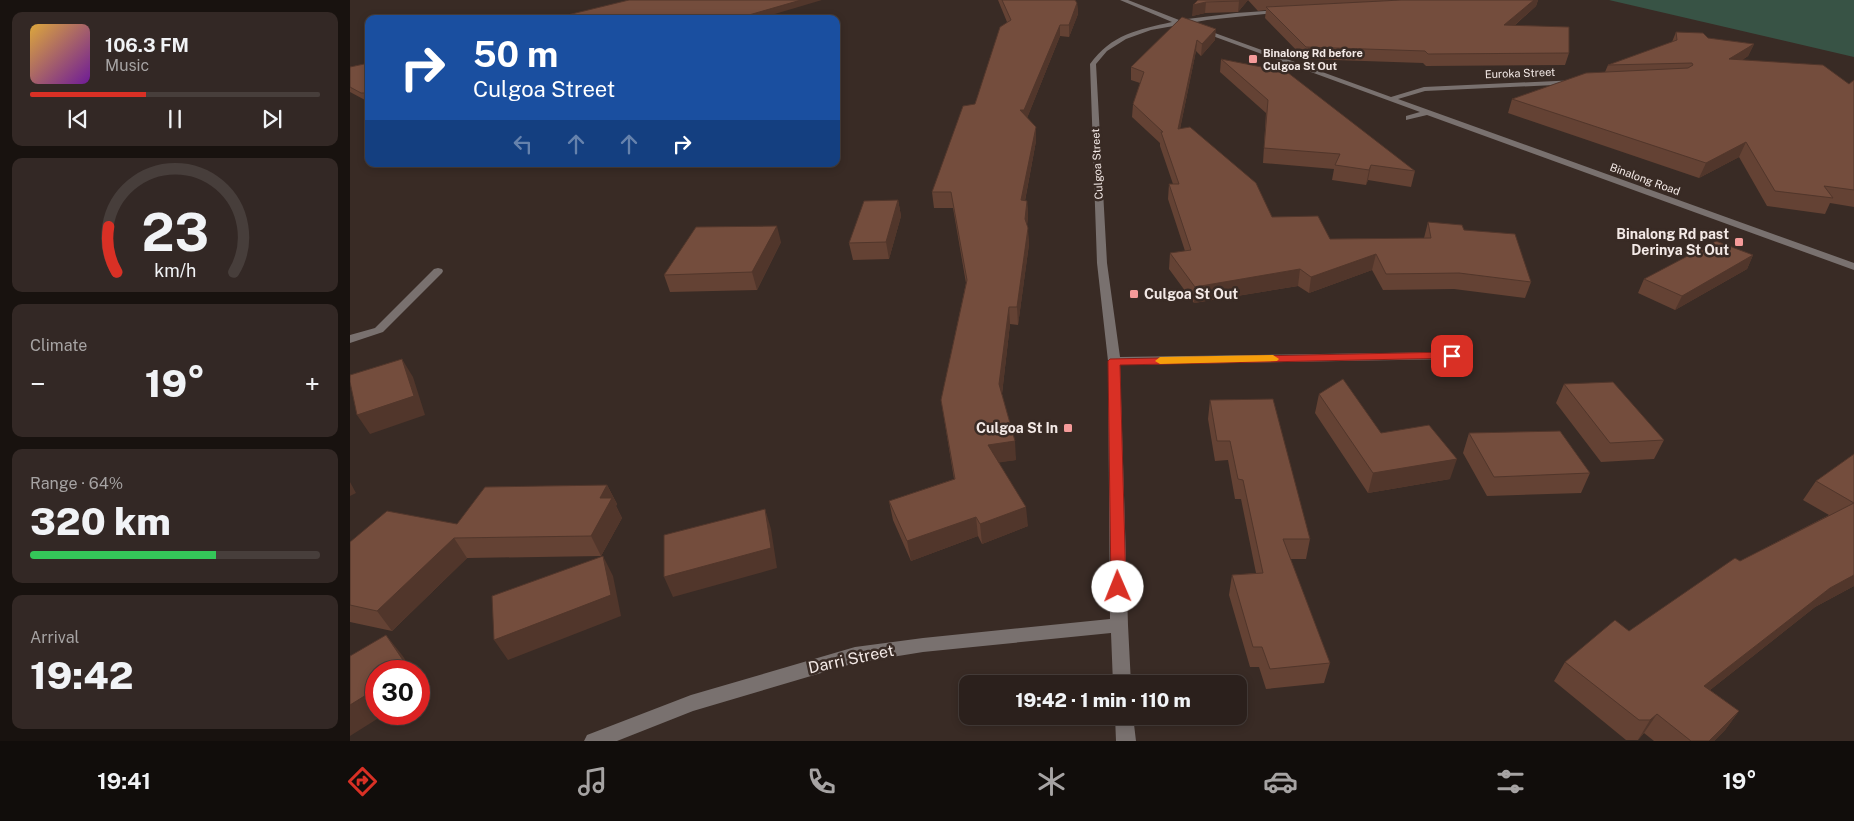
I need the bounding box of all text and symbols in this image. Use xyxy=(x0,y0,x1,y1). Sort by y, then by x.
text: 106.3 FM xyxy=(105,34,189,56)
text: 50 m xyxy=(473,34,558,75)
icon: right xyxy=(390,35,455,100)
place label: Binalong Rd before Culgoa St Out xyxy=(1263,47,1363,72)
marker: Binalong Rd before Culgoa St Out xyxy=(1247,53,1259,65)
text: Music xyxy=(105,56,149,75)
street label: Euroka Street xyxy=(1485,66,1555,80)
text: Culgoa Street xyxy=(473,76,615,102)
icon: previous xyxy=(64,105,92,133)
icon: pause xyxy=(161,105,189,133)
icon: next xyxy=(258,105,286,133)
street label: Culgoa Street xyxy=(1089,128,1105,200)
icon: left xyxy=(509,130,537,158)
icon: ahead xyxy=(562,130,590,158)
icon: ahead xyxy=(615,130,643,158)
icon: right xyxy=(668,130,696,158)
street label: Binalong Road xyxy=(1608,161,1682,197)
text: 23 xyxy=(141,202,209,263)
place label: Binalong Rd past Derinya St Out xyxy=(1616,226,1729,258)
marker: Binalong Rd past Derinya St Out xyxy=(1733,236,1745,248)
text: km/h xyxy=(154,260,196,281)
place label: Culgoa St Out xyxy=(1144,286,1238,302)
marker: Culgoa St Out xyxy=(1128,288,1140,300)
pin xyxy=(1431,335,1473,377)
text: Climate xyxy=(30,336,87,355)
icon: arrive xyxy=(1438,342,1466,370)
text: 19° xyxy=(145,361,205,406)
text: − xyxy=(30,367,46,400)
text: + xyxy=(304,367,320,400)
place label: Culgoa St In xyxy=(976,420,1058,436)
marker: Culgoa St In xyxy=(1062,422,1074,434)
text: Range · 64% xyxy=(30,474,123,493)
text: 320 km xyxy=(30,499,171,544)
position arrow xyxy=(1091,560,1143,612)
text: Arrival xyxy=(30,628,79,647)
street label: Darri Street xyxy=(806,641,896,677)
text: 19:42 xyxy=(30,653,133,698)
speed limit sign: 30 xyxy=(365,660,430,725)
text: 19:42 · 1 min · 110 m xyxy=(1015,689,1191,711)
icon: directions xyxy=(345,764,380,799)
icon: music xyxy=(575,764,610,799)
icon: phone xyxy=(804,764,839,799)
icon: climate xyxy=(1034,764,1069,799)
icon: car xyxy=(1263,764,1298,799)
icon: filters xyxy=(1493,764,1528,799)
text: 19:41 xyxy=(97,768,151,794)
text: 19° xyxy=(1722,768,1757,794)

